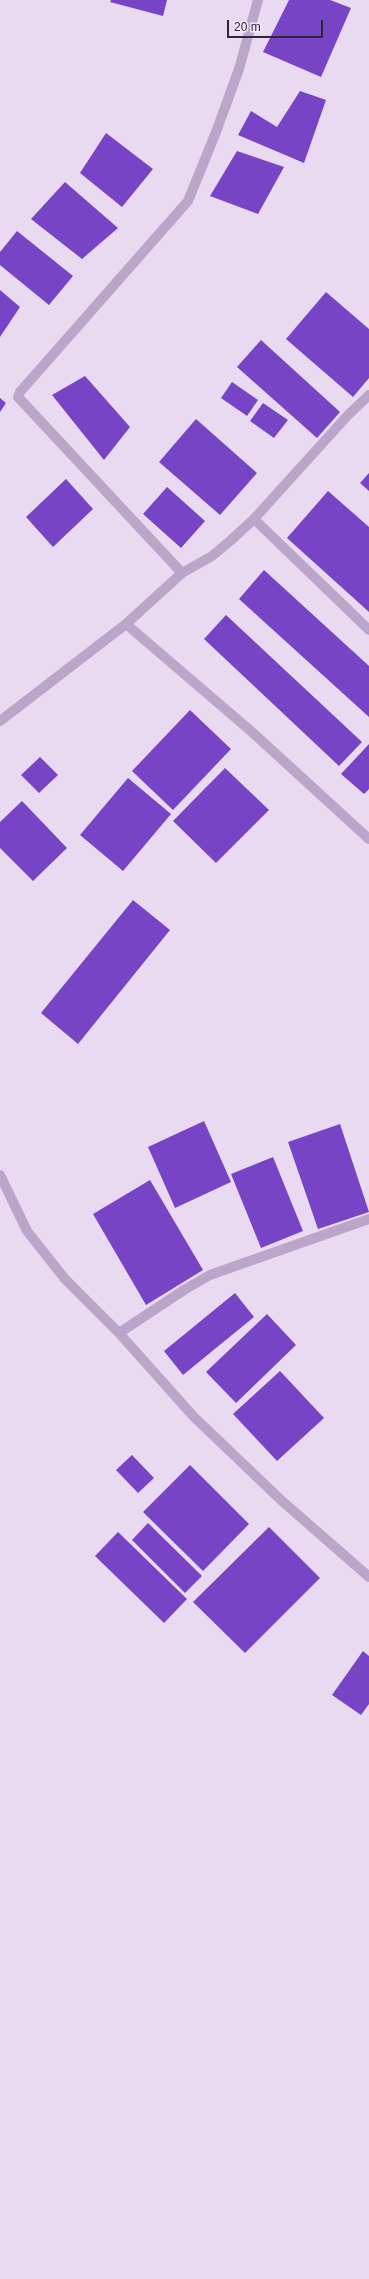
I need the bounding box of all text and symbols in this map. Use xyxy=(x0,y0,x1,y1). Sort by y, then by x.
scale bar xyxy=(229,12,325,38)
text: 20 m xyxy=(234,20,261,34)

